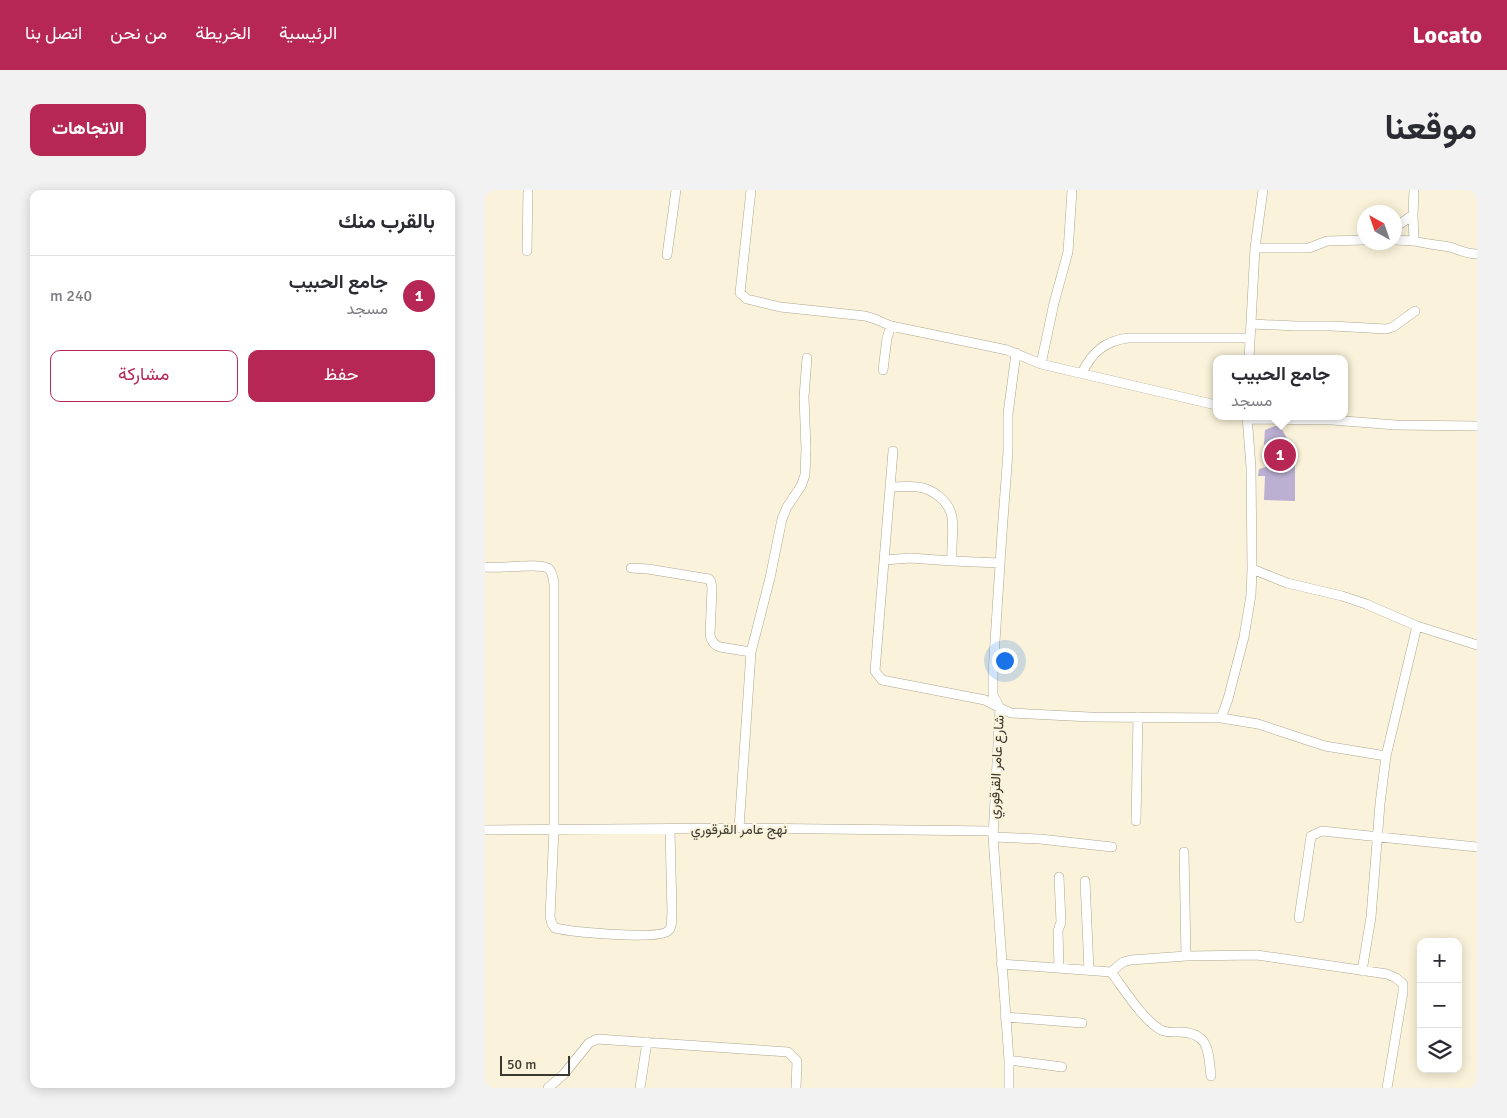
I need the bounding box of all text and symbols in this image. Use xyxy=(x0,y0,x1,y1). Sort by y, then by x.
text: Locato xyxy=(1412,20,1482,50)
text: اتصل بنا xyxy=(25,22,82,44)
text: من نحن xyxy=(110,22,167,44)
text: الخريطة xyxy=(195,22,251,44)
text: الرئيسية xyxy=(279,22,337,44)
button: الاتجاهات xyxy=(30,104,146,156)
text: موقعنا xyxy=(1384,106,1477,149)
north arrow xyxy=(1357,205,1402,250)
text: بالقرب منك xyxy=(338,208,435,234)
text: جامع الحبيب xyxy=(289,270,388,294)
text: 240 m xyxy=(50,286,92,306)
text: 1 xyxy=(415,286,423,306)
text: مسجد xyxy=(347,299,388,319)
button: مشاركة xyxy=(50,350,238,402)
button: حفظ xyxy=(248,350,435,402)
popup xyxy=(1213,355,1348,420)
text: جامع الحبيب xyxy=(1231,362,1330,386)
text: مسجد xyxy=(1231,391,1272,411)
pin: 1 xyxy=(1264,436,1296,474)
your location xyxy=(992,648,1018,674)
street label: شارع عامر القرقوري xyxy=(985,715,1011,820)
street label: نهج عامر القرقوري xyxy=(691,821,787,841)
map controls xyxy=(1417,938,1462,1073)
button: + xyxy=(1417,938,1462,983)
button: − xyxy=(1417,983,1462,1028)
button: layers xyxy=(1417,1028,1462,1073)
scale bar xyxy=(500,1053,570,1076)
text: 50 m xyxy=(507,1056,536,1073)

